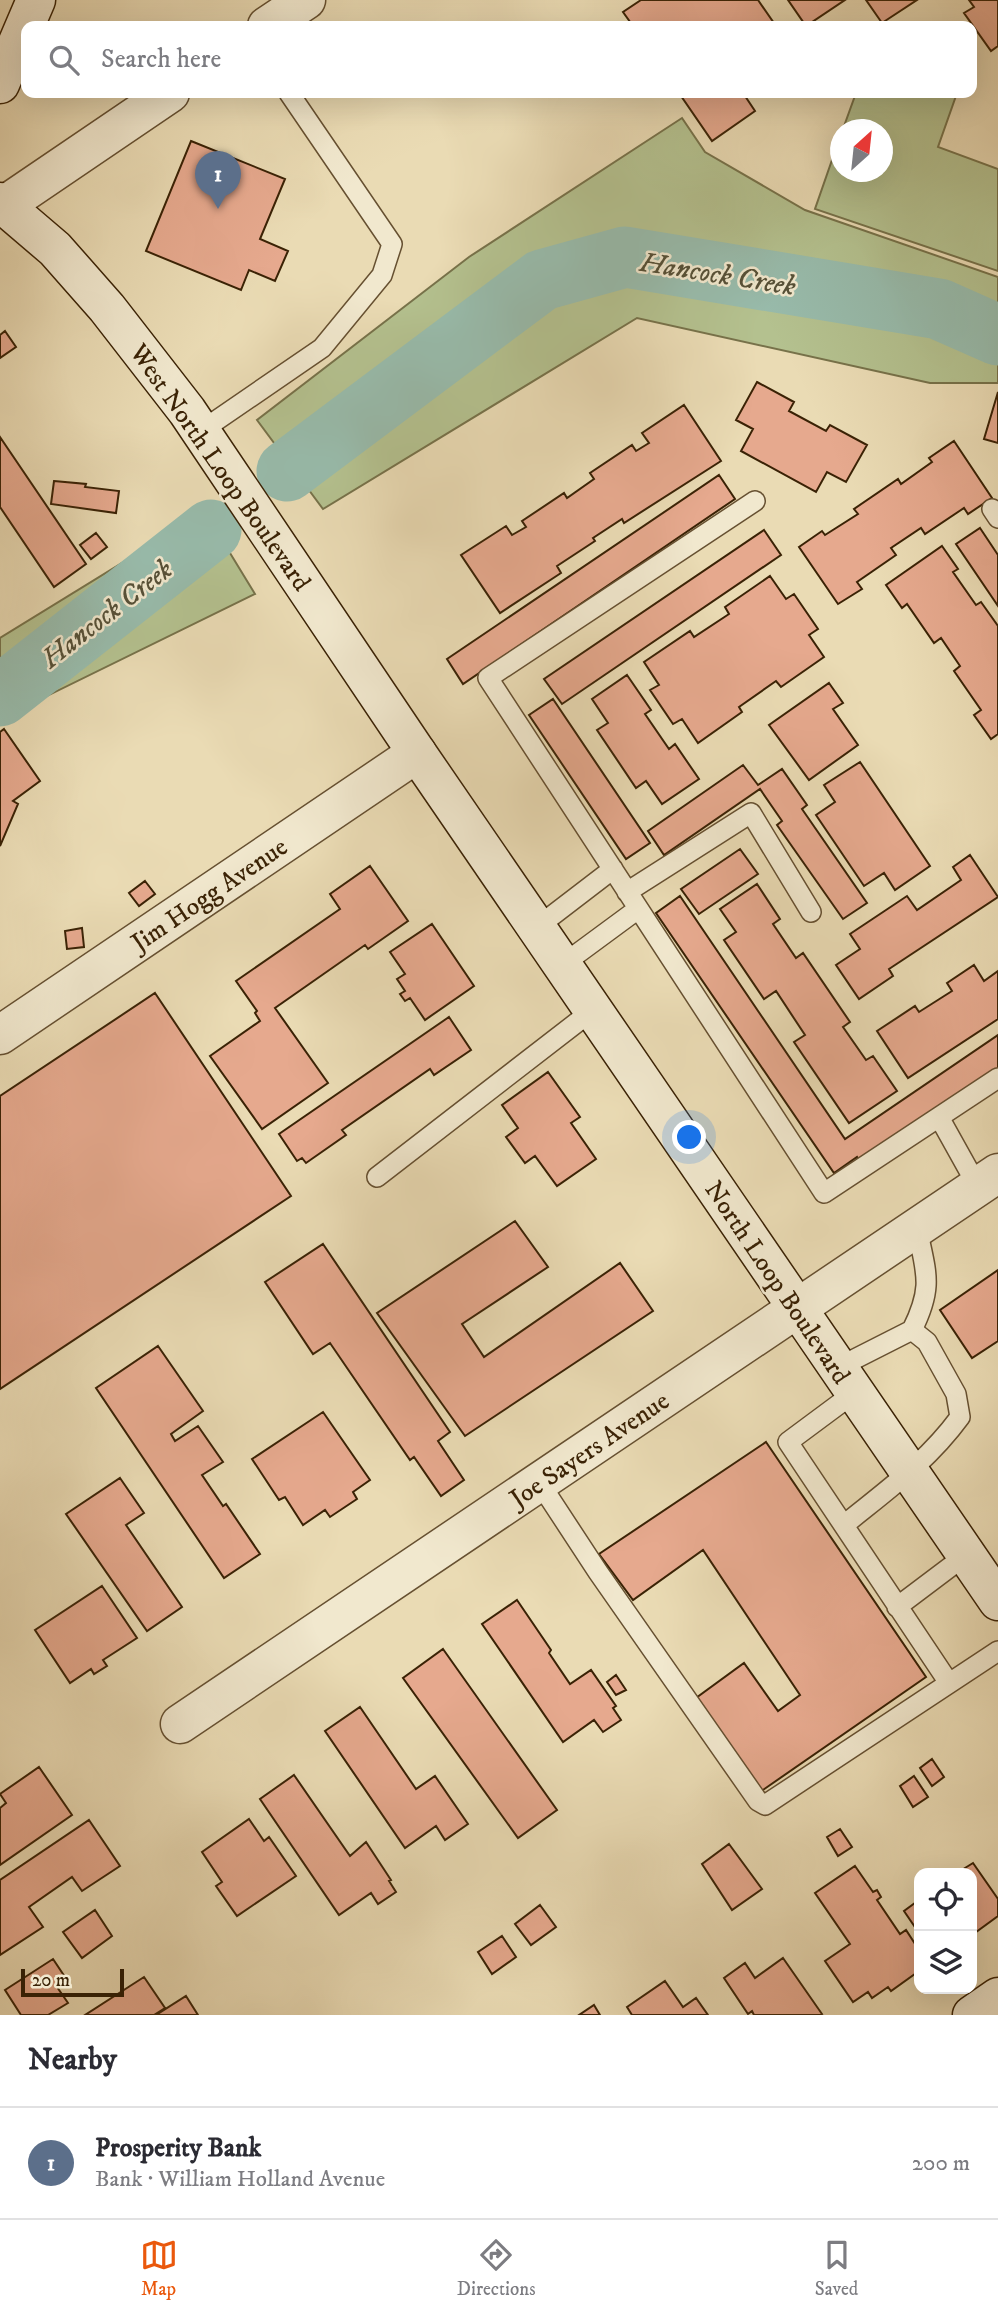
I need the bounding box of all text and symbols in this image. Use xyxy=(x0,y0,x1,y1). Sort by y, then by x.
search box xyxy=(21,21,977,98)
icon: search xyxy=(45,41,83,79)
text: Search here xyxy=(101,43,221,76)
north arrow xyxy=(830,119,893,182)
pin: 1 xyxy=(195,151,241,209)
water label: Hancock Creek xyxy=(636,245,798,304)
street label: West North Loop Boulevard xyxy=(121,337,318,598)
water label: Hancock Creek xyxy=(33,552,180,677)
street label: Jim Hogg Avenue xyxy=(124,831,294,961)
your location xyxy=(672,1120,706,1154)
street label: North Loop Boulevard xyxy=(696,1175,857,1391)
street label: Joe Sayers Avenue xyxy=(502,1385,676,1517)
map controls xyxy=(914,1868,977,1994)
button: locate xyxy=(914,1868,977,1931)
button: layers xyxy=(914,1931,977,1994)
scale bar xyxy=(21,1966,124,1998)
text: 20 m xyxy=(32,1969,70,1992)
text: Nearby xyxy=(28,2042,117,2079)
text: Prosperity Bank xyxy=(95,2132,261,2165)
text: 1 xyxy=(47,2149,55,2178)
text: 200 m xyxy=(912,2149,970,2178)
text: Bank · William Holland Avenue xyxy=(95,2165,385,2194)
tab: Map xyxy=(140,2236,178,2301)
tab: Directions xyxy=(457,2236,536,2301)
tab: Saved xyxy=(815,2236,858,2301)

